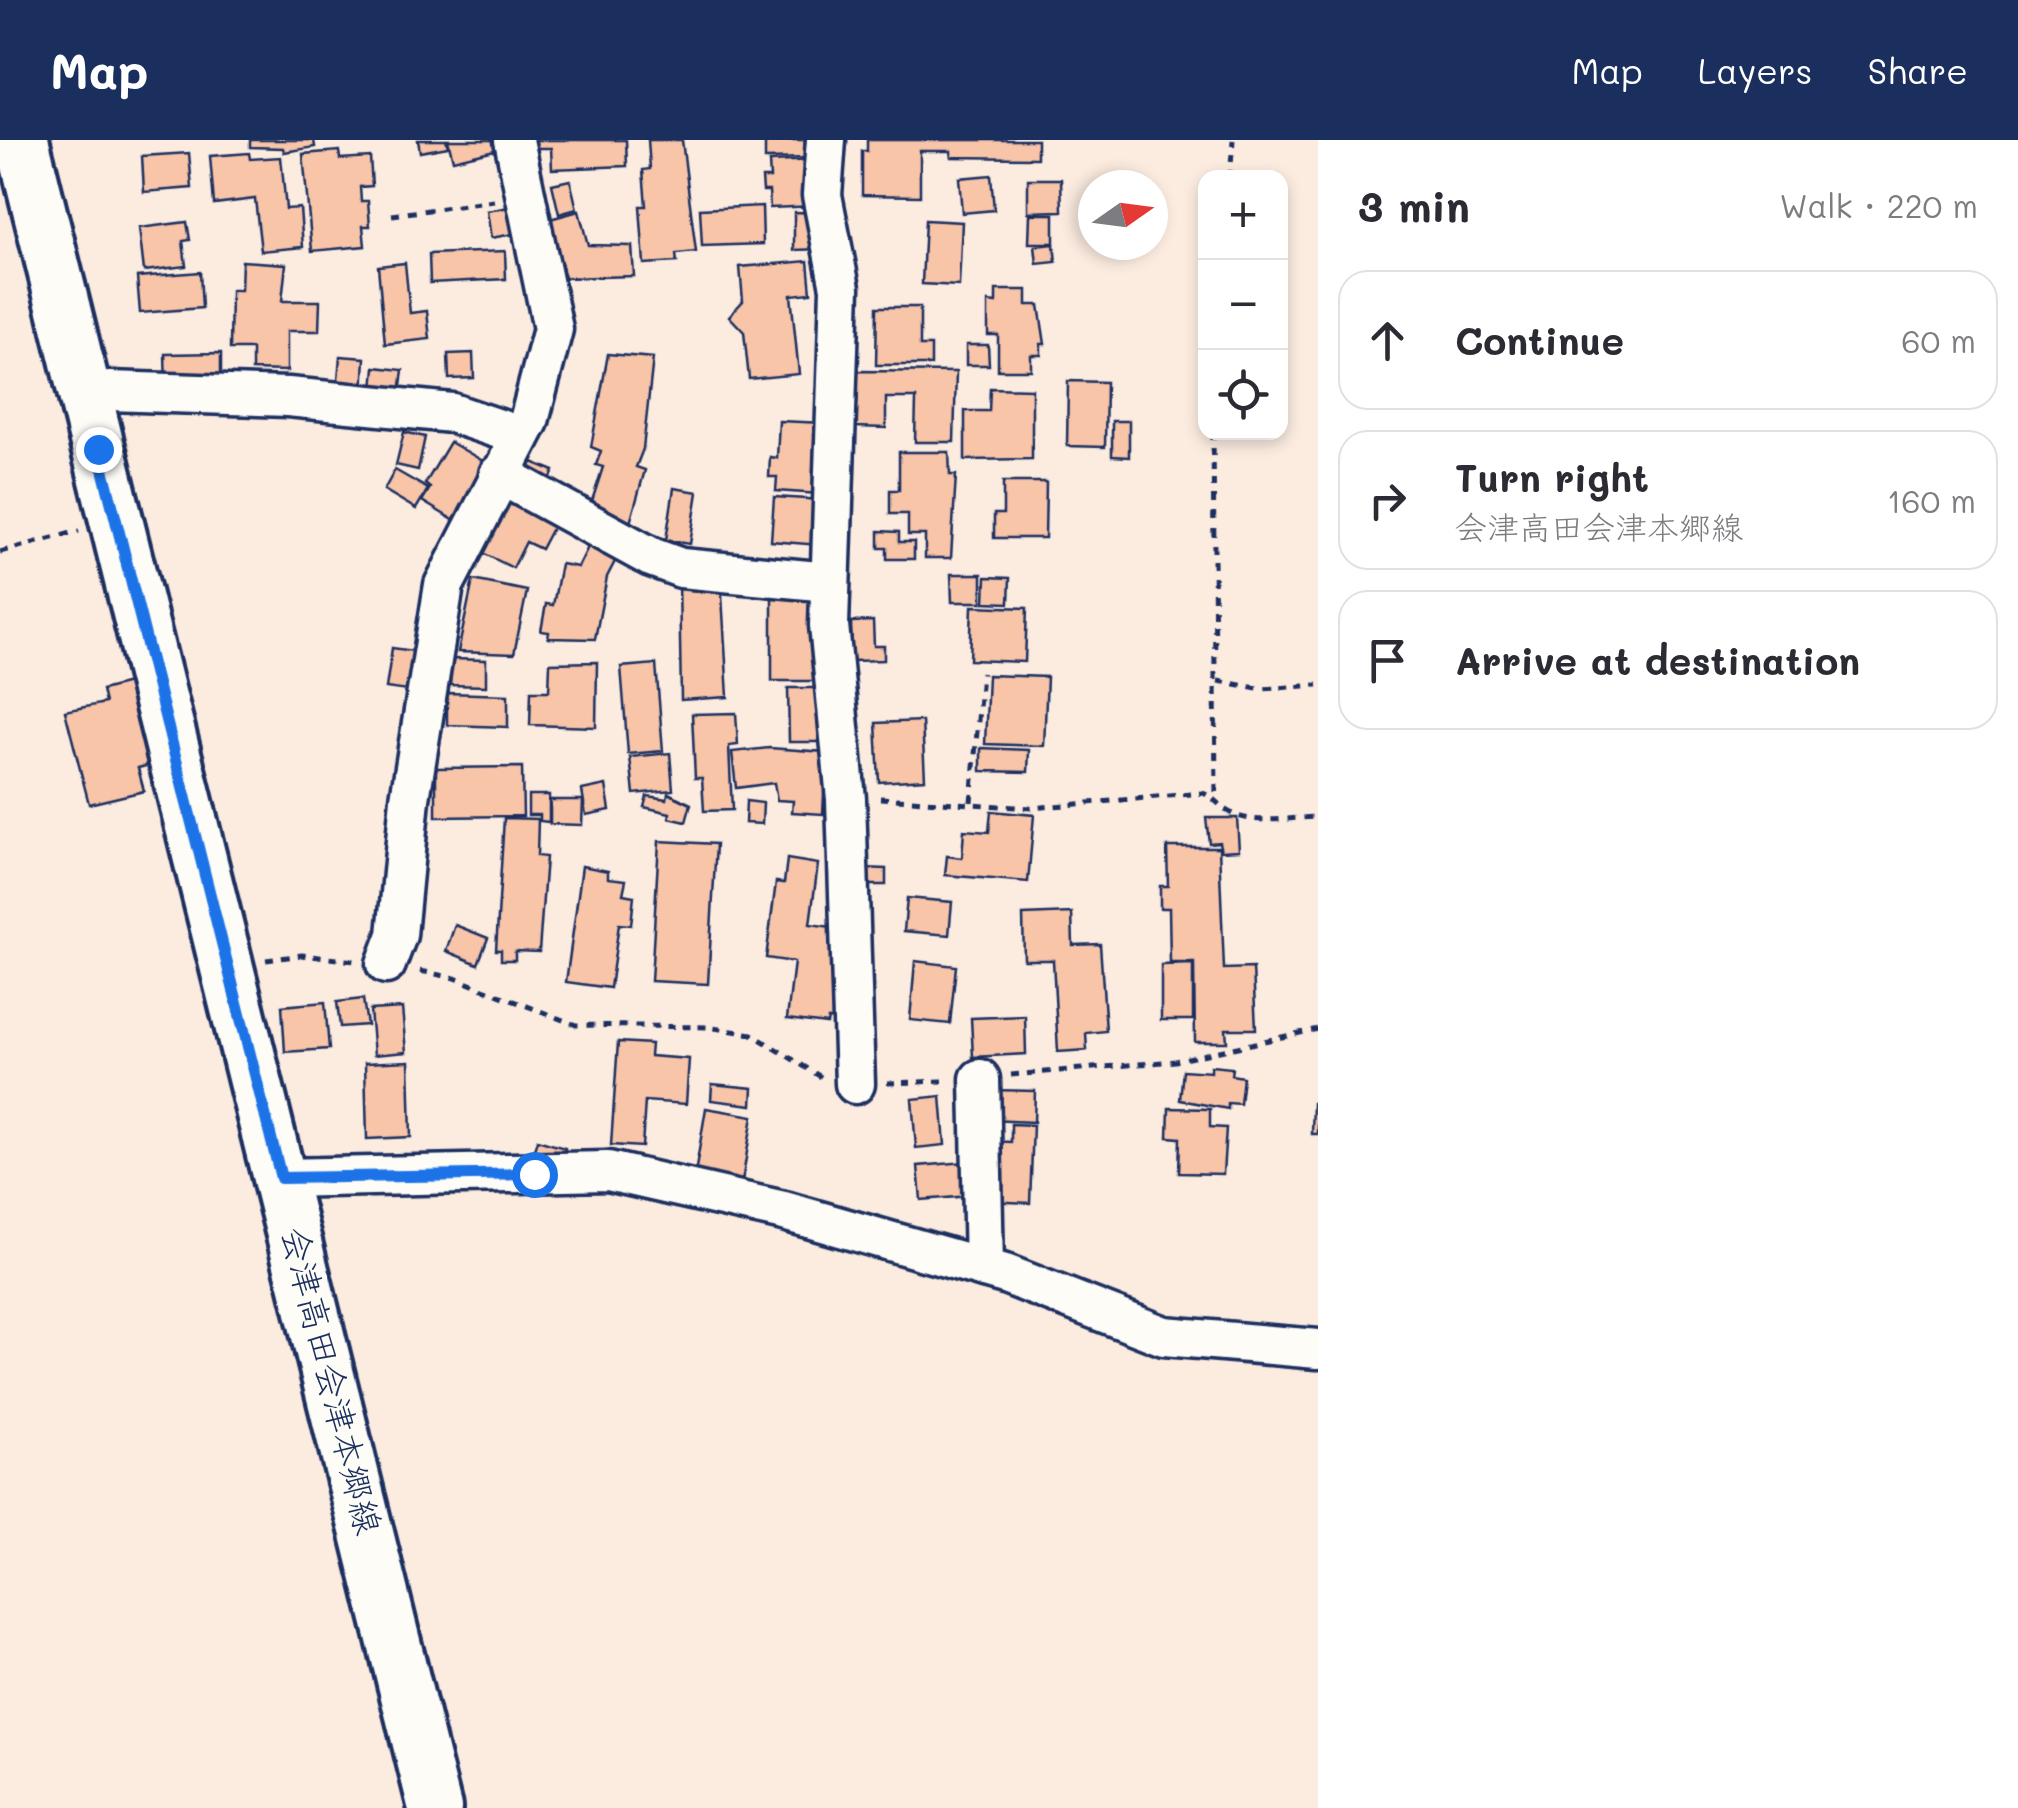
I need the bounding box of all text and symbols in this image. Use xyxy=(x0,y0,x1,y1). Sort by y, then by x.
text: Map xyxy=(50,39,149,101)
text: Map xyxy=(1571,47,1643,93)
text: Layers xyxy=(1698,47,1813,93)
text: Share xyxy=(1868,47,1968,93)
north arrow xyxy=(1078,170,1168,260)
map controls xyxy=(1198,170,1288,440)
button: + xyxy=(1198,170,1288,260)
text: 3 min xyxy=(1358,178,1470,233)
text: Walk · 220 m xyxy=(1779,184,1978,226)
button: − xyxy=(1198,260,1288,350)
icon: ahead xyxy=(1360,313,1415,368)
text: Continue xyxy=(1455,315,1624,365)
text: 60 m xyxy=(1901,319,1976,361)
button: locate xyxy=(1198,350,1288,440)
route end xyxy=(76,427,122,473)
text: Turn right xyxy=(1455,452,1649,502)
icon: right xyxy=(1360,473,1415,528)
text: 160 m xyxy=(1887,479,1976,521)
text: 会津高田会津本郷線 xyxy=(1455,505,1743,547)
icon: arrive xyxy=(1360,633,1415,688)
text: Arrive at destination xyxy=(1455,635,1860,685)
route start xyxy=(512,1152,558,1198)
street label: 会津高田会津本郷線 xyxy=(273,1222,393,1539)

